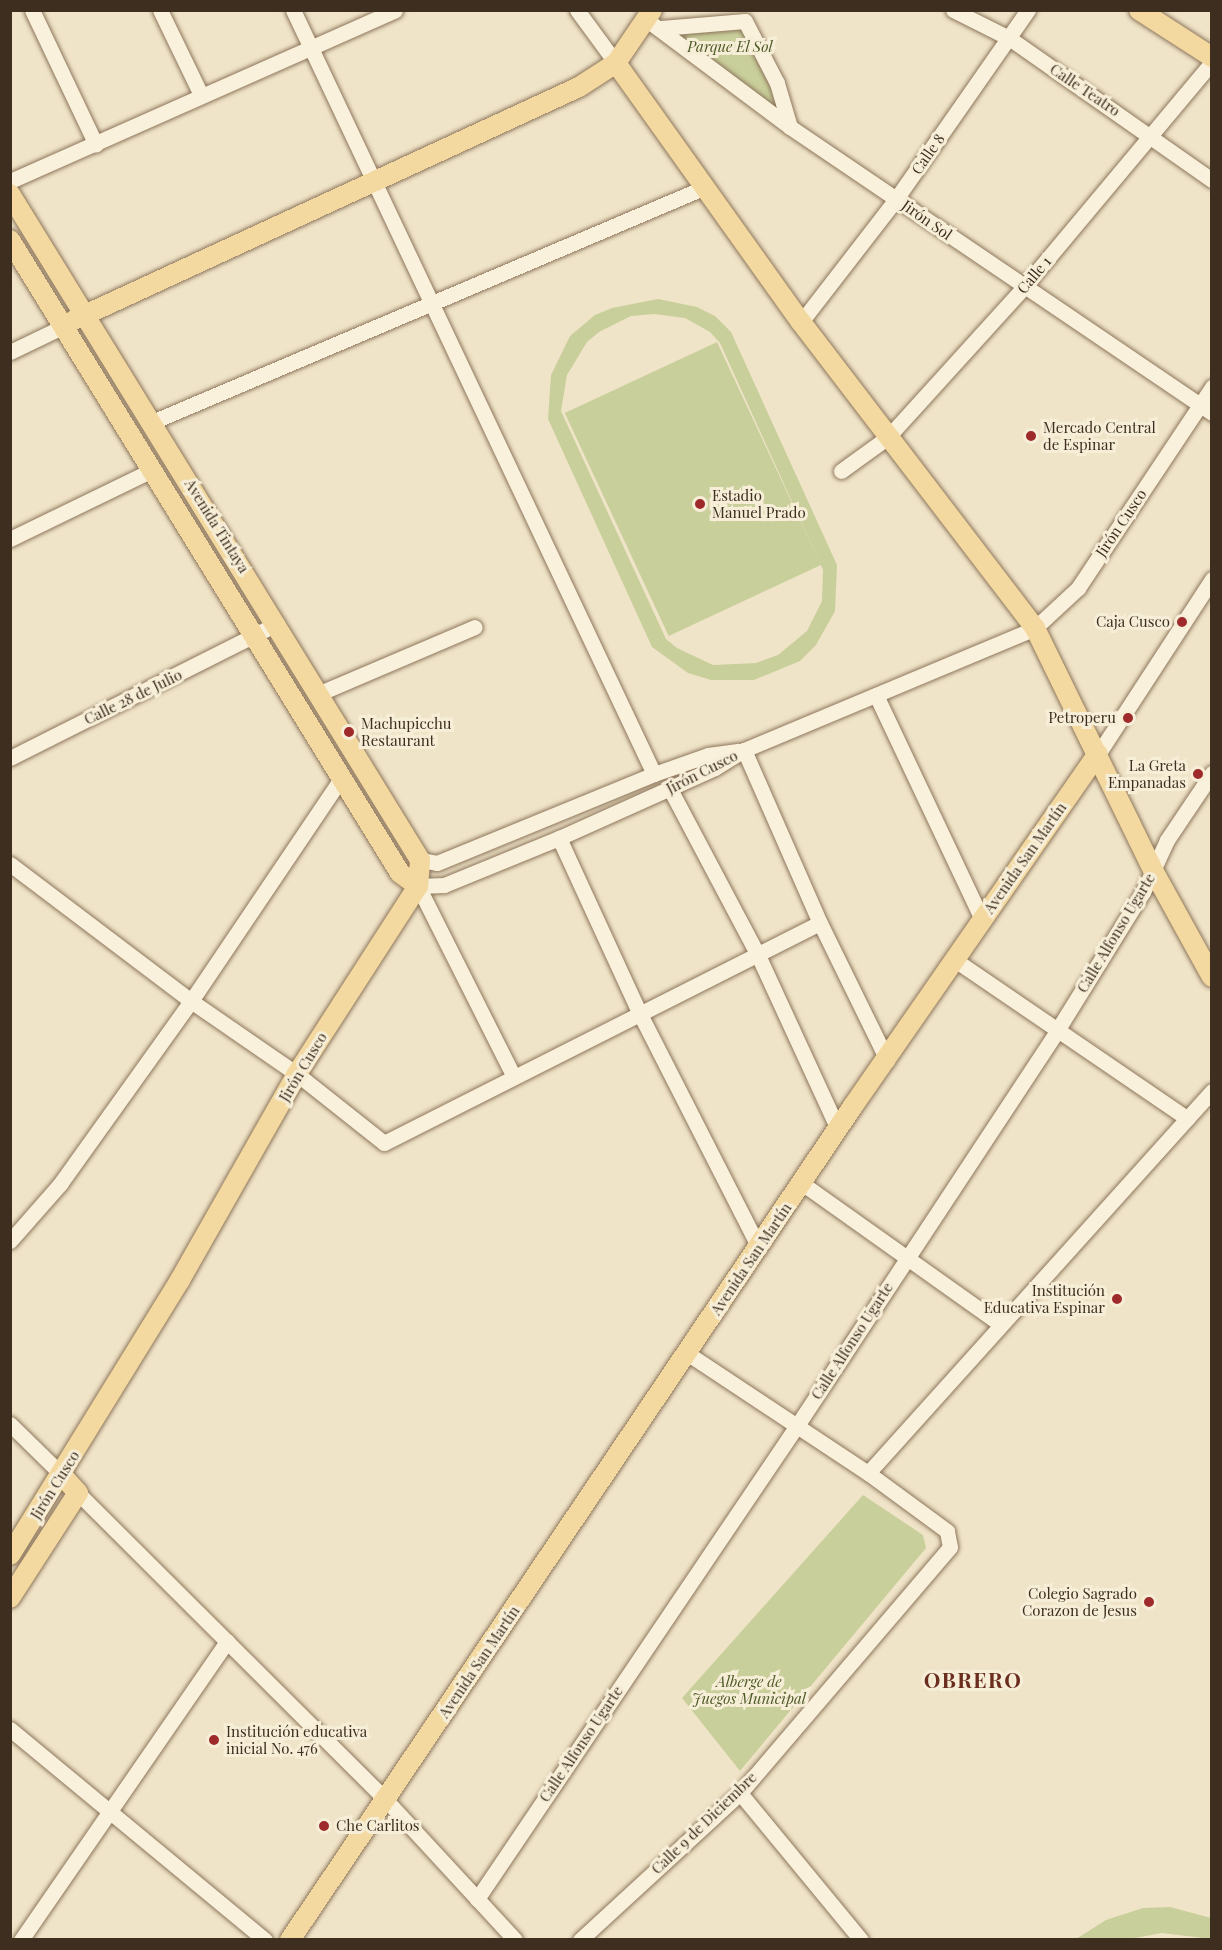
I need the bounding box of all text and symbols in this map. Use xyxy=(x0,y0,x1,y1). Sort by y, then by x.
park label: Parque El Sol xyxy=(687,38,773,56)
street label: Calle Teatro xyxy=(1046,60,1124,120)
street label: Calle 8 xyxy=(908,130,948,178)
street label: Jirón Sol xyxy=(899,196,955,244)
street label: Calle 1 xyxy=(1013,253,1055,297)
place label: Mercado Central de Espinar xyxy=(1043,418,1156,453)
marker: Mercado Central de Espinar xyxy=(1024,429,1038,443)
street label: Avenida Tintaya xyxy=(181,476,253,576)
place label: Estadio Manuel Prado xyxy=(712,486,806,521)
street label: Jirón Cusco xyxy=(1092,486,1150,560)
marker: Estadio Manuel Prado xyxy=(693,497,707,511)
place label: Caja Cusco xyxy=(1096,613,1170,631)
marker: Caja Cusco xyxy=(1175,615,1189,629)
street label: Calle 28 de Julio xyxy=(81,666,185,728)
place label: Petroperu xyxy=(1048,709,1116,727)
marker: Petroperu xyxy=(1121,711,1135,725)
place label: Machupicchu Restaurant xyxy=(361,714,452,749)
marker: Machupicchu Restaurant xyxy=(342,725,356,739)
street label: Jirón Cusco xyxy=(663,746,741,798)
place label: La Greta Empanadas xyxy=(1108,756,1186,791)
marker: La Greta Empanadas xyxy=(1191,767,1205,781)
street label: Avenida San Martín xyxy=(980,799,1070,917)
street label: Calle Alfonso Ugarte xyxy=(1073,870,1159,996)
street label: Jirón Cusco xyxy=(275,1029,331,1105)
street label: Avenida San Martín xyxy=(707,1199,795,1319)
street label: Calle Alfonso Ugarte xyxy=(807,1279,897,1403)
place label: Institución Educativa Espinar xyxy=(983,1281,1105,1316)
marker: Institución Educativa Espinar xyxy=(1110,1292,1124,1306)
street label: Jirón Cusco xyxy=(27,1447,83,1523)
place label: Colegio Sagrado Corazon de Jesus xyxy=(1022,1584,1137,1619)
marker: Colegio Sagrado Corazon de Jesus xyxy=(1142,1595,1156,1609)
street label: Avenida San Martín xyxy=(435,1602,523,1722)
district label: OBRERO xyxy=(924,1666,1022,1692)
park label: Alberge de Juegos Municipal xyxy=(692,1672,806,1707)
street label: Calle Alfonso Ugarte xyxy=(535,1682,627,1806)
place label: Institución educativa inicial No. 476 xyxy=(226,1722,367,1757)
marker: Institución educativa inicial No. 476 xyxy=(207,1733,221,1747)
street label: Calle 9 de Diciembre xyxy=(648,1768,760,1878)
place label: Che Carlitos xyxy=(336,1817,420,1835)
marker: Che Carlitos xyxy=(317,1819,331,1833)

